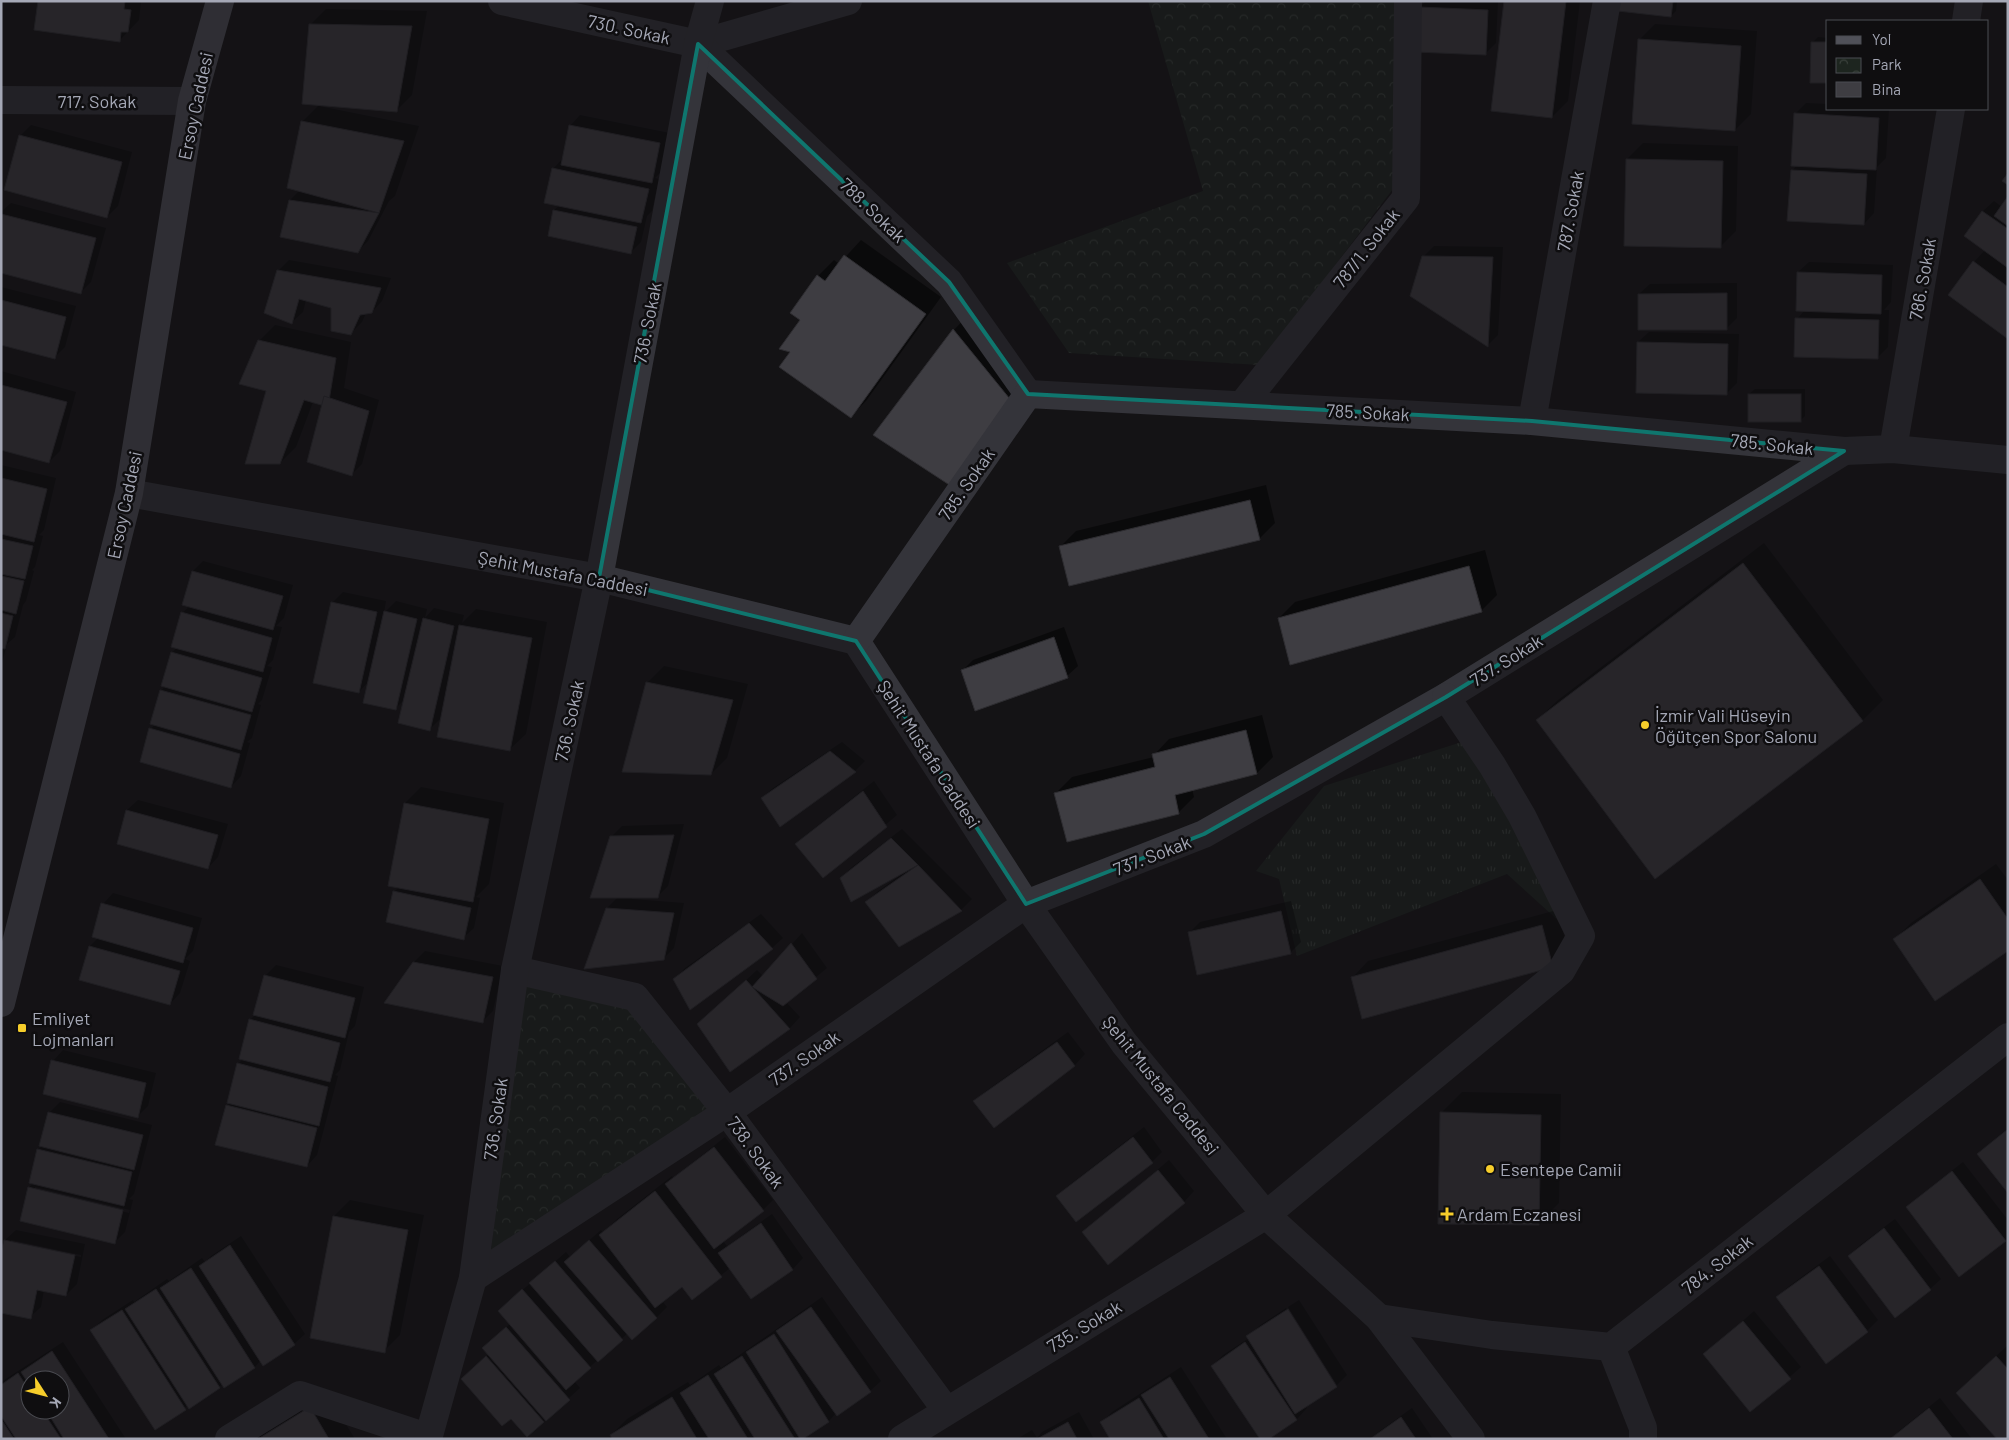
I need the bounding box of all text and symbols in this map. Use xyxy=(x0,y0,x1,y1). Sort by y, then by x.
street label: 730. Sokak xyxy=(586,10,672,48)
legend xyxy=(1826,20,1989,110)
text: Yol xyxy=(1872,30,1891,48)
street label: Ersoy Caddesi xyxy=(173,50,217,162)
text: Park xyxy=(1872,55,1902,73)
text: Bina xyxy=(1872,80,1901,98)
street label: 717. Sokak xyxy=(58,90,136,112)
street label: 787. Sokak xyxy=(1552,169,1588,253)
street label: 788. Sokak xyxy=(835,173,911,247)
street label: 787/1. Sokak xyxy=(1328,204,1404,292)
street label: 786. Sokak xyxy=(1904,236,1940,322)
street label: 736. Sokak xyxy=(628,280,666,366)
street label: 785. Sokak xyxy=(1326,399,1410,425)
street label: 785. Sokak xyxy=(1729,429,1815,459)
street label: 785. Sokak xyxy=(933,444,999,524)
street label: Ersoy Caddesi xyxy=(102,449,146,561)
street label: Şehit Mustafa Caddesi xyxy=(476,546,650,600)
street label: 737. Sokak xyxy=(1466,629,1546,691)
street label: Şehit Mustafa Caddesi xyxy=(873,676,985,832)
street label: 736. Sokak xyxy=(550,678,588,764)
place label: İzmir Vali Hüseyin Öğütçen Spor Salonu xyxy=(1655,704,1817,747)
marker: İzmir Vali Hüseyin Öğütçen Spor Salonu xyxy=(1639,719,1651,731)
street label: 737. Sokak xyxy=(1110,830,1194,880)
place label: Emliyet Lojmanları xyxy=(32,1007,114,1050)
street label: Şehit Mustafa Caddesi xyxy=(1098,1011,1224,1159)
marker: Emliyet Lojmanları xyxy=(16,1022,28,1034)
street label: 737. Sokak xyxy=(764,1026,844,1090)
street label: 736. Sokak xyxy=(478,1076,512,1162)
street label: 738. Sokak xyxy=(723,1112,789,1192)
place label: Esentepe Camii xyxy=(1500,1158,1622,1180)
marker: Esentepe Camii xyxy=(1484,1163,1496,1175)
place label: Ardam Eczanesi xyxy=(1457,1203,1582,1225)
marker: Ardam Eczanesi xyxy=(1441,1208,1453,1220)
street label: 784. Sokak xyxy=(1677,1230,1757,1298)
street label: 735. Sokak xyxy=(1043,1295,1125,1357)
north arrow xyxy=(20,1370,70,1420)
text: K xyxy=(46,1394,65,1412)

